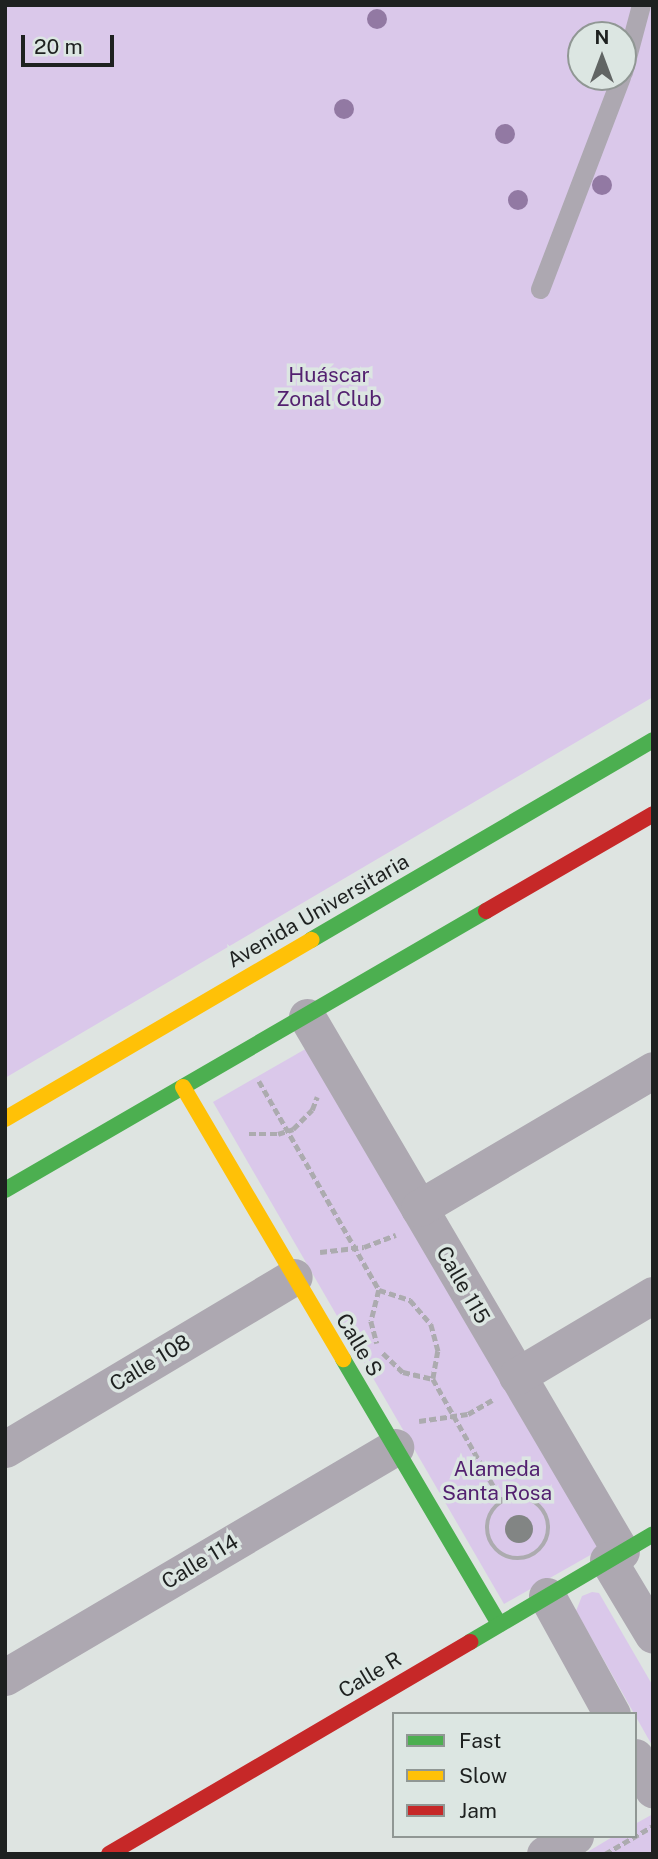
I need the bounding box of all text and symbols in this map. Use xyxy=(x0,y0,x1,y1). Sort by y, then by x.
scale bar xyxy=(24,21,117,65)
north arrow xyxy=(567,21,637,91)
text: N xyxy=(595,26,609,48)
text: 20 m xyxy=(34,34,83,59)
park label: Huáscar Zonal Club xyxy=(276,362,382,412)
street label: Avenida Universitaria xyxy=(223,849,413,973)
street label: Calle 115 xyxy=(431,1242,495,1328)
street label: Calle S xyxy=(330,1309,388,1381)
street label: Calle 108 xyxy=(105,1329,195,1397)
park label: Alameda Santa Rosa xyxy=(442,1456,552,1506)
street label: Calle 114 xyxy=(157,1529,243,1595)
street label: Calle R xyxy=(334,1646,406,1704)
legend xyxy=(392,1712,637,1838)
text: Fast xyxy=(459,1728,501,1753)
text: Slow xyxy=(459,1763,507,1788)
text: Jam xyxy=(459,1798,497,1823)

